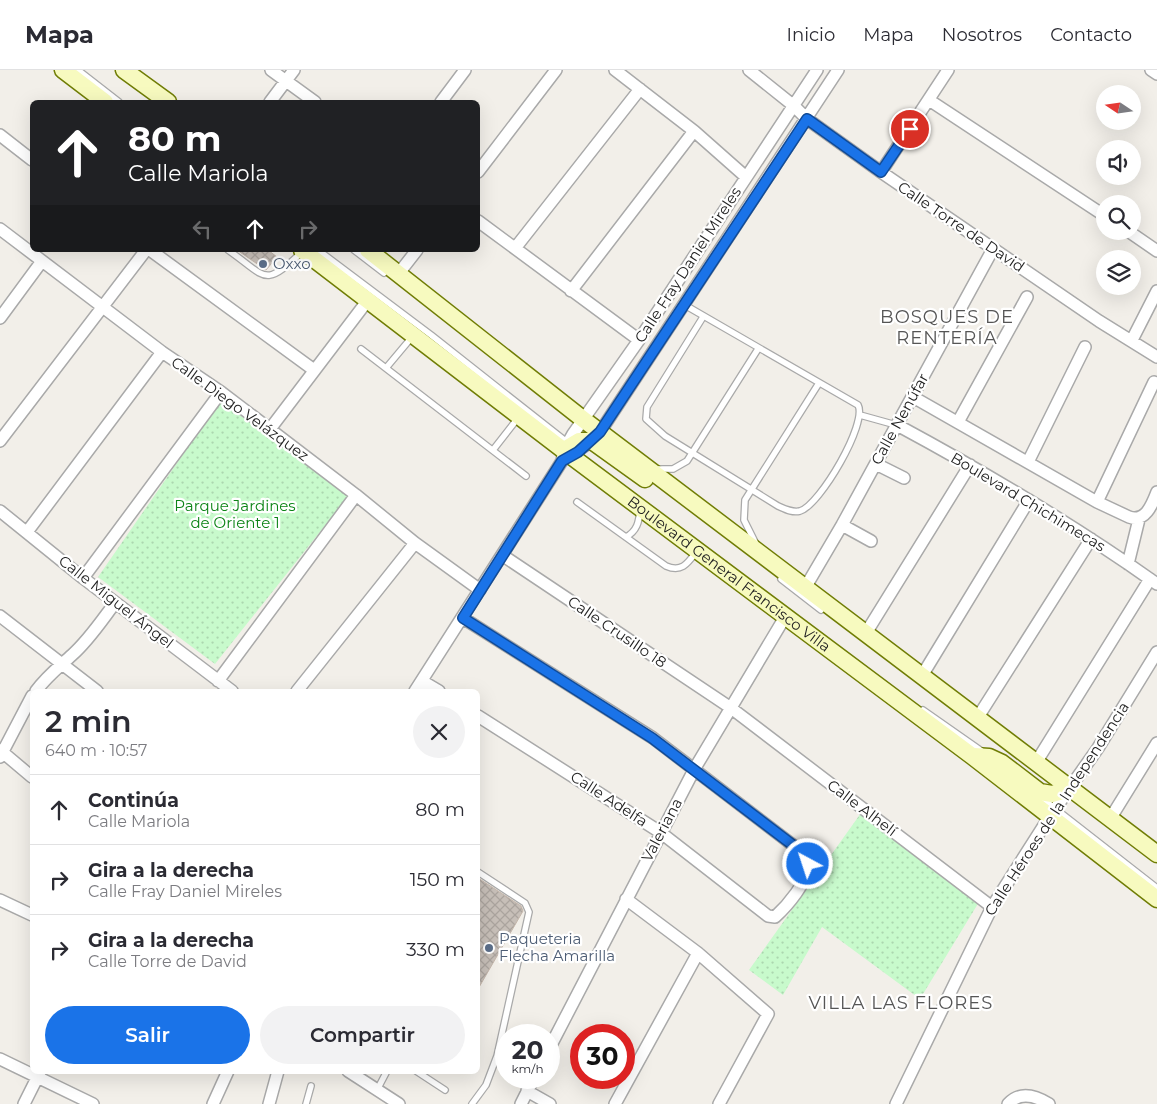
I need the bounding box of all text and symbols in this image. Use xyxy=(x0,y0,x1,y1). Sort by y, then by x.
text: Mapa xyxy=(25,20,94,49)
text: Inicio xyxy=(787,24,835,46)
text: Mapa xyxy=(863,24,914,46)
text: Nosotros xyxy=(942,24,1022,46)
text: Contacto xyxy=(1050,24,1132,46)
north arrow xyxy=(1096,85,1141,130)
map controls xyxy=(1096,85,1141,295)
pin xyxy=(889,108,931,150)
icon: arrive xyxy=(896,115,924,143)
text: 80 m xyxy=(128,117,222,160)
icon: ahead xyxy=(45,120,110,185)
button: sound xyxy=(1096,140,1141,185)
text: Calle Mariola xyxy=(128,160,269,187)
street label: Calle Torre de David xyxy=(894,177,1028,276)
street label: Calle Fray Daniel Mireles xyxy=(630,183,745,346)
button: search xyxy=(1096,195,1141,240)
icon: left xyxy=(188,215,216,243)
icon: ahead xyxy=(241,215,269,243)
icon: right xyxy=(294,215,322,243)
button: layers xyxy=(1096,250,1141,295)
place label: Oxxo xyxy=(273,254,311,273)
marker: Oxxo xyxy=(257,258,269,270)
district label: BOSQUES DE RENTERÍA xyxy=(880,306,1014,349)
street label: Calle Diego Velázquez xyxy=(168,352,313,465)
street label: Calle Nenúfar xyxy=(867,370,933,468)
street label: Boulevard Chichimecas xyxy=(947,448,1109,555)
street label: Boulevard General Francisco Villa xyxy=(624,492,835,656)
park label: Parque Jardines de Oriente 1 xyxy=(174,496,296,532)
street label: Calle Miguel Ángel xyxy=(55,551,177,652)
street label: Calle Crusillo 18 xyxy=(564,592,670,672)
street label: Calle Héroes de la Independencia xyxy=(980,698,1133,919)
text: 2 min xyxy=(45,703,132,740)
button: close xyxy=(413,706,465,758)
text: 640 m · 10:57 xyxy=(45,741,148,760)
street label: Calle Adelfa xyxy=(567,767,651,831)
street label: Calle Alhelí xyxy=(824,775,902,841)
text: Continúa xyxy=(88,789,179,812)
street label: Valeriana xyxy=(637,795,686,865)
icon: ahead xyxy=(45,796,73,824)
text: 80 m xyxy=(415,798,465,821)
text: Calle Mariola xyxy=(88,812,190,831)
position arrow xyxy=(781,837,833,889)
text: Gira a la derecha xyxy=(88,859,254,882)
icon: right xyxy=(45,866,73,894)
text: 150 m xyxy=(410,868,465,891)
text: Calle Fray Daniel Mireles xyxy=(88,882,282,901)
text: Gira a la derecha xyxy=(88,929,254,952)
place label: Paqueteria Flecha Amarilla xyxy=(499,929,615,965)
icon: right xyxy=(45,936,73,964)
text: 330 m xyxy=(406,938,465,961)
marker: Paqueteria Flecha Amarilla xyxy=(483,942,495,954)
text: Calle Torre de David xyxy=(88,952,247,971)
district label: VILLA LAS FLORES xyxy=(809,992,993,1014)
button: Salir xyxy=(45,1006,250,1064)
button: Compartir xyxy=(260,1006,465,1064)
speed limit sign: 30 xyxy=(570,1024,635,1089)
text: 20 xyxy=(512,1035,543,1065)
text: km/h xyxy=(511,1061,544,1076)

